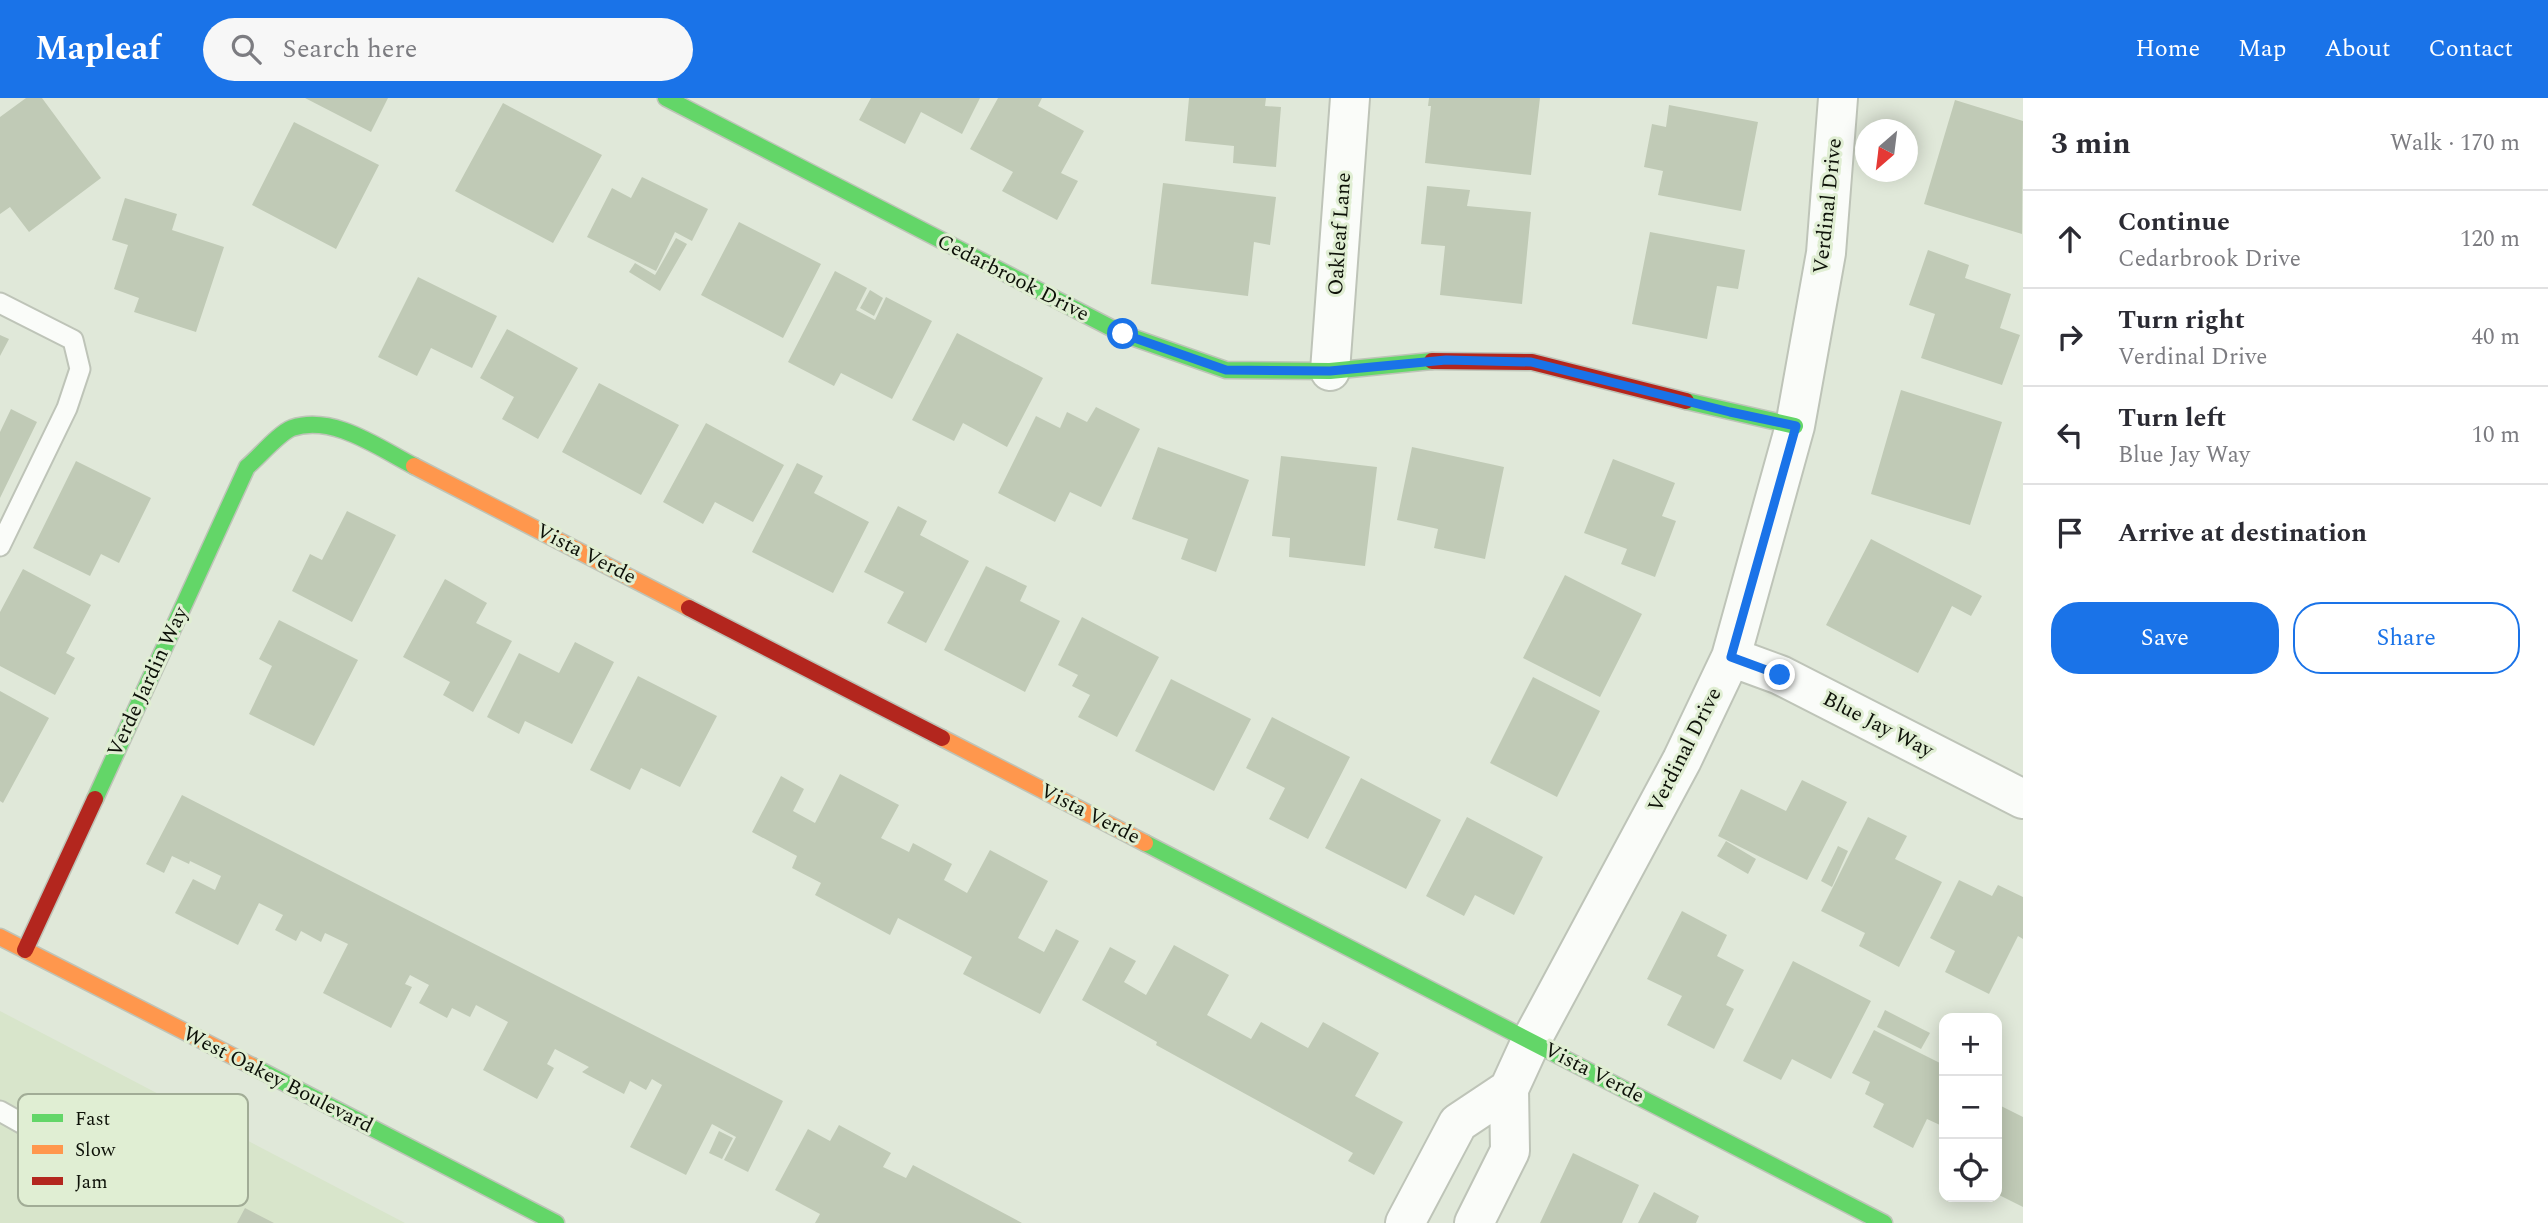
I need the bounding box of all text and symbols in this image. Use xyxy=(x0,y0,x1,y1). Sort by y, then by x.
search box xyxy=(203,18,693,81)
text: Mapleaf xyxy=(35,24,161,74)
text: Search here xyxy=(283,29,417,69)
icon: search xyxy=(227,30,265,68)
text: Home xyxy=(2135,31,2200,67)
text: Map xyxy=(2238,31,2286,67)
text: About xyxy=(2324,31,2390,67)
text: Contact xyxy=(2428,31,2513,67)
north arrow xyxy=(1855,119,1918,182)
text: 3 min xyxy=(2051,121,2131,167)
text: Walk · 170 m xyxy=(2390,126,2520,161)
street label: Verdinal Drive xyxy=(1805,136,1851,276)
street label: Oakleaf Lane xyxy=(1320,171,1360,297)
text: Continue xyxy=(2118,202,2230,242)
icon: ahead xyxy=(2051,220,2089,258)
text: 120 m xyxy=(2460,222,2520,257)
street label: Cedarbrook Drive xyxy=(931,226,1095,330)
text: Cedarbrook Drive xyxy=(2118,242,2301,277)
text: Turn right xyxy=(2118,300,2245,340)
route start xyxy=(1107,318,1138,349)
icon: right xyxy=(2051,318,2089,356)
text: 40 m xyxy=(2471,320,2520,355)
text: Verdinal Drive xyxy=(2118,340,2267,375)
text: Turn left xyxy=(2118,398,2226,438)
icon: left xyxy=(2051,416,2089,454)
text: 10 m xyxy=(2471,418,2520,453)
text: Blue Jay Way xyxy=(2118,438,2250,473)
text: Arrive at destination xyxy=(2118,513,2367,553)
icon: arrive xyxy=(2051,514,2089,552)
street label: Vista Verde xyxy=(530,515,642,593)
street label: Verde Jardin Way xyxy=(99,601,197,762)
button: Save xyxy=(2051,602,2279,674)
button: Share xyxy=(2293,602,2520,674)
route end xyxy=(1764,659,1795,690)
street label: Verdinal Drive xyxy=(1640,682,1730,818)
street label: Blue Jay Way xyxy=(1817,683,1940,767)
street label: Vista Verde xyxy=(1034,775,1146,853)
map controls xyxy=(1939,1013,2002,1202)
button: + xyxy=(1939,1013,2002,1076)
street label: West Oakey Boulevard xyxy=(177,1018,379,1142)
street label: Vista Verde xyxy=(1538,1034,1650,1112)
button: − xyxy=(1939,1076,2002,1139)
legend xyxy=(18,1094,248,1206)
text: Fast xyxy=(75,1105,111,1134)
text: Slow xyxy=(75,1136,116,1165)
button: locate xyxy=(1939,1139,2002,1202)
text: Jam xyxy=(75,1168,107,1197)

